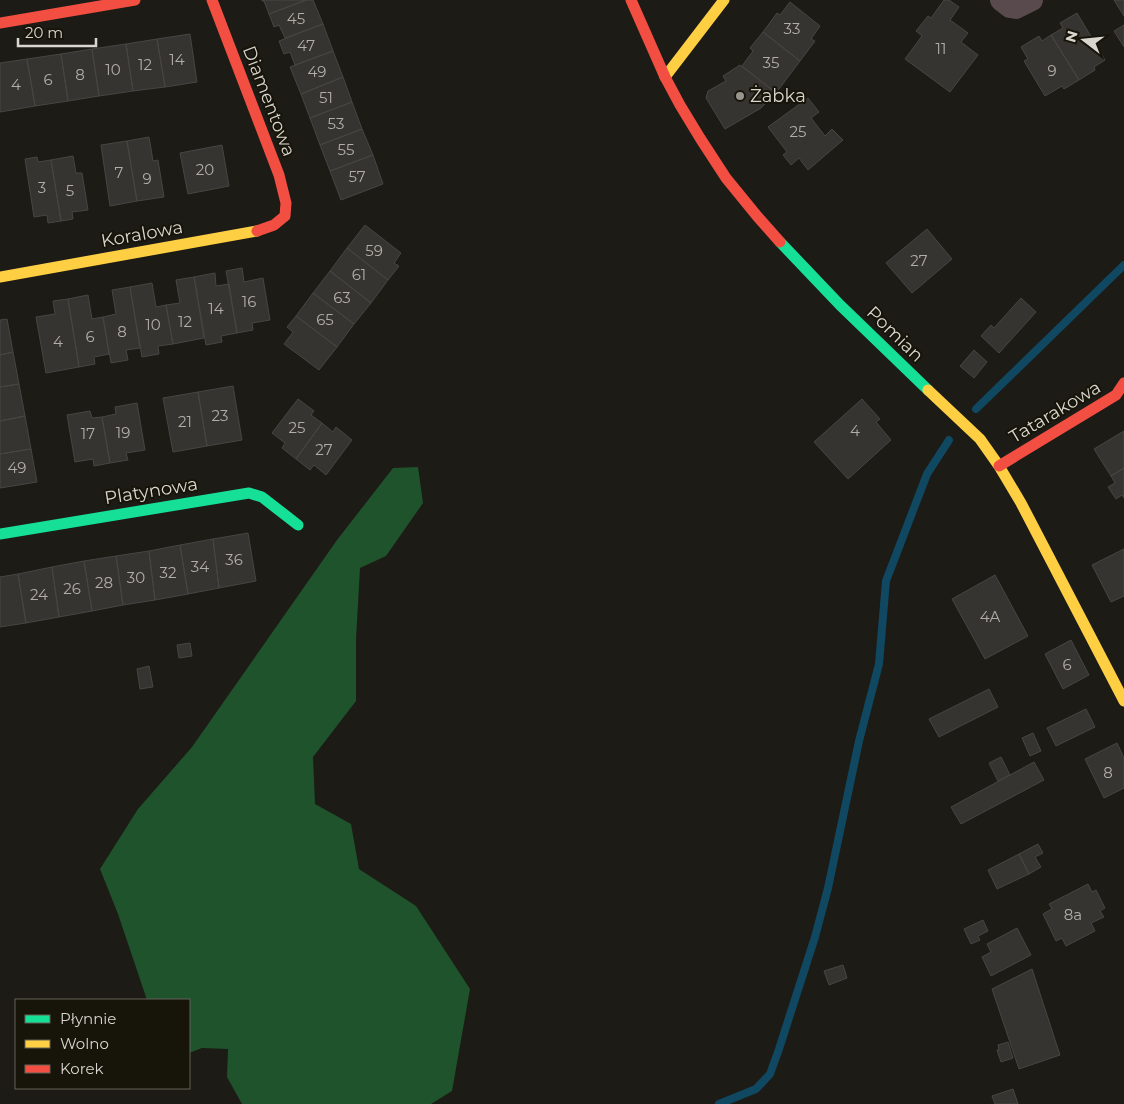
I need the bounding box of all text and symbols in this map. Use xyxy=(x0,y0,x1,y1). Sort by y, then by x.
house number: 45 xyxy=(287,9,305,28)
scale bar xyxy=(18,15,95,47)
north arrow xyxy=(1059,15,1109,65)
house number: 33 xyxy=(784,19,800,38)
text: 20 m xyxy=(25,23,63,42)
text: N xyxy=(1061,28,1082,44)
house number: 47 xyxy=(297,36,315,55)
house number: 11 xyxy=(936,39,946,58)
street label: Diamentowa xyxy=(238,43,300,159)
house number: 14 xyxy=(169,50,185,69)
house number: 35 xyxy=(763,53,779,72)
house number: 12 xyxy=(138,55,152,74)
house number: 10 xyxy=(105,60,121,79)
house number: 9 xyxy=(1047,61,1057,80)
house number: 49 xyxy=(308,62,326,81)
house number: 8 xyxy=(75,65,85,84)
house number: 6 xyxy=(43,70,53,89)
house number: 4 xyxy=(11,75,21,94)
place label: Żabka xyxy=(750,85,806,107)
house number: 51 xyxy=(319,88,333,107)
marker: Żabka xyxy=(734,90,746,102)
house number: 53 xyxy=(328,114,344,133)
house number: 25 xyxy=(789,122,807,141)
house number: 55 xyxy=(338,140,354,159)
house number: 20 xyxy=(196,160,214,179)
house number: 7 xyxy=(115,163,124,182)
house number: 57 xyxy=(348,167,366,186)
house number: 9 xyxy=(142,169,152,188)
house number: 3 xyxy=(38,178,46,197)
house number: 5 xyxy=(66,181,74,200)
street label: Koralowa xyxy=(99,216,185,252)
house number: 59 xyxy=(365,241,383,260)
house number: 27 xyxy=(910,251,928,270)
house number: 61 xyxy=(352,265,366,284)
house number: 63 xyxy=(333,288,351,307)
house number: 16 xyxy=(242,292,256,311)
house number: 14 xyxy=(208,299,224,318)
street label: Pomian xyxy=(862,302,928,366)
house number: 65 xyxy=(316,310,334,329)
house number: 12 xyxy=(178,312,192,331)
house number: 10 xyxy=(145,315,161,334)
house number: 8 xyxy=(117,322,127,341)
house number: 6 xyxy=(85,327,95,346)
house number: 4 xyxy=(53,332,63,351)
street label: Tatarakowa xyxy=(1005,376,1105,448)
house number: 23 xyxy=(212,406,228,425)
house number: 21 xyxy=(178,412,192,431)
house number: 25 xyxy=(288,418,306,437)
house number: 4 xyxy=(850,421,860,440)
house number: 19 xyxy=(116,423,130,442)
house number: 17 xyxy=(81,424,95,443)
house number: 27 xyxy=(315,440,333,459)
house number: 49 xyxy=(8,458,26,477)
street label: Platynowa xyxy=(103,473,199,509)
house number: 36 xyxy=(225,550,243,569)
house number: 34 xyxy=(191,557,209,576)
house number: 32 xyxy=(160,563,176,582)
house number: 30 xyxy=(127,568,145,587)
house number: 28 xyxy=(95,573,113,592)
house number: 26 xyxy=(63,579,81,598)
house number: 24 xyxy=(30,585,48,604)
house number: 4A xyxy=(980,607,1001,626)
house number: 6 xyxy=(1062,655,1072,674)
house number: 8 xyxy=(1103,763,1113,782)
house number: 8a xyxy=(1064,905,1082,924)
legend xyxy=(15,999,190,1089)
text: Płynnie xyxy=(60,1009,116,1028)
text: Wolno xyxy=(60,1034,109,1053)
text: Korek xyxy=(60,1059,104,1078)

